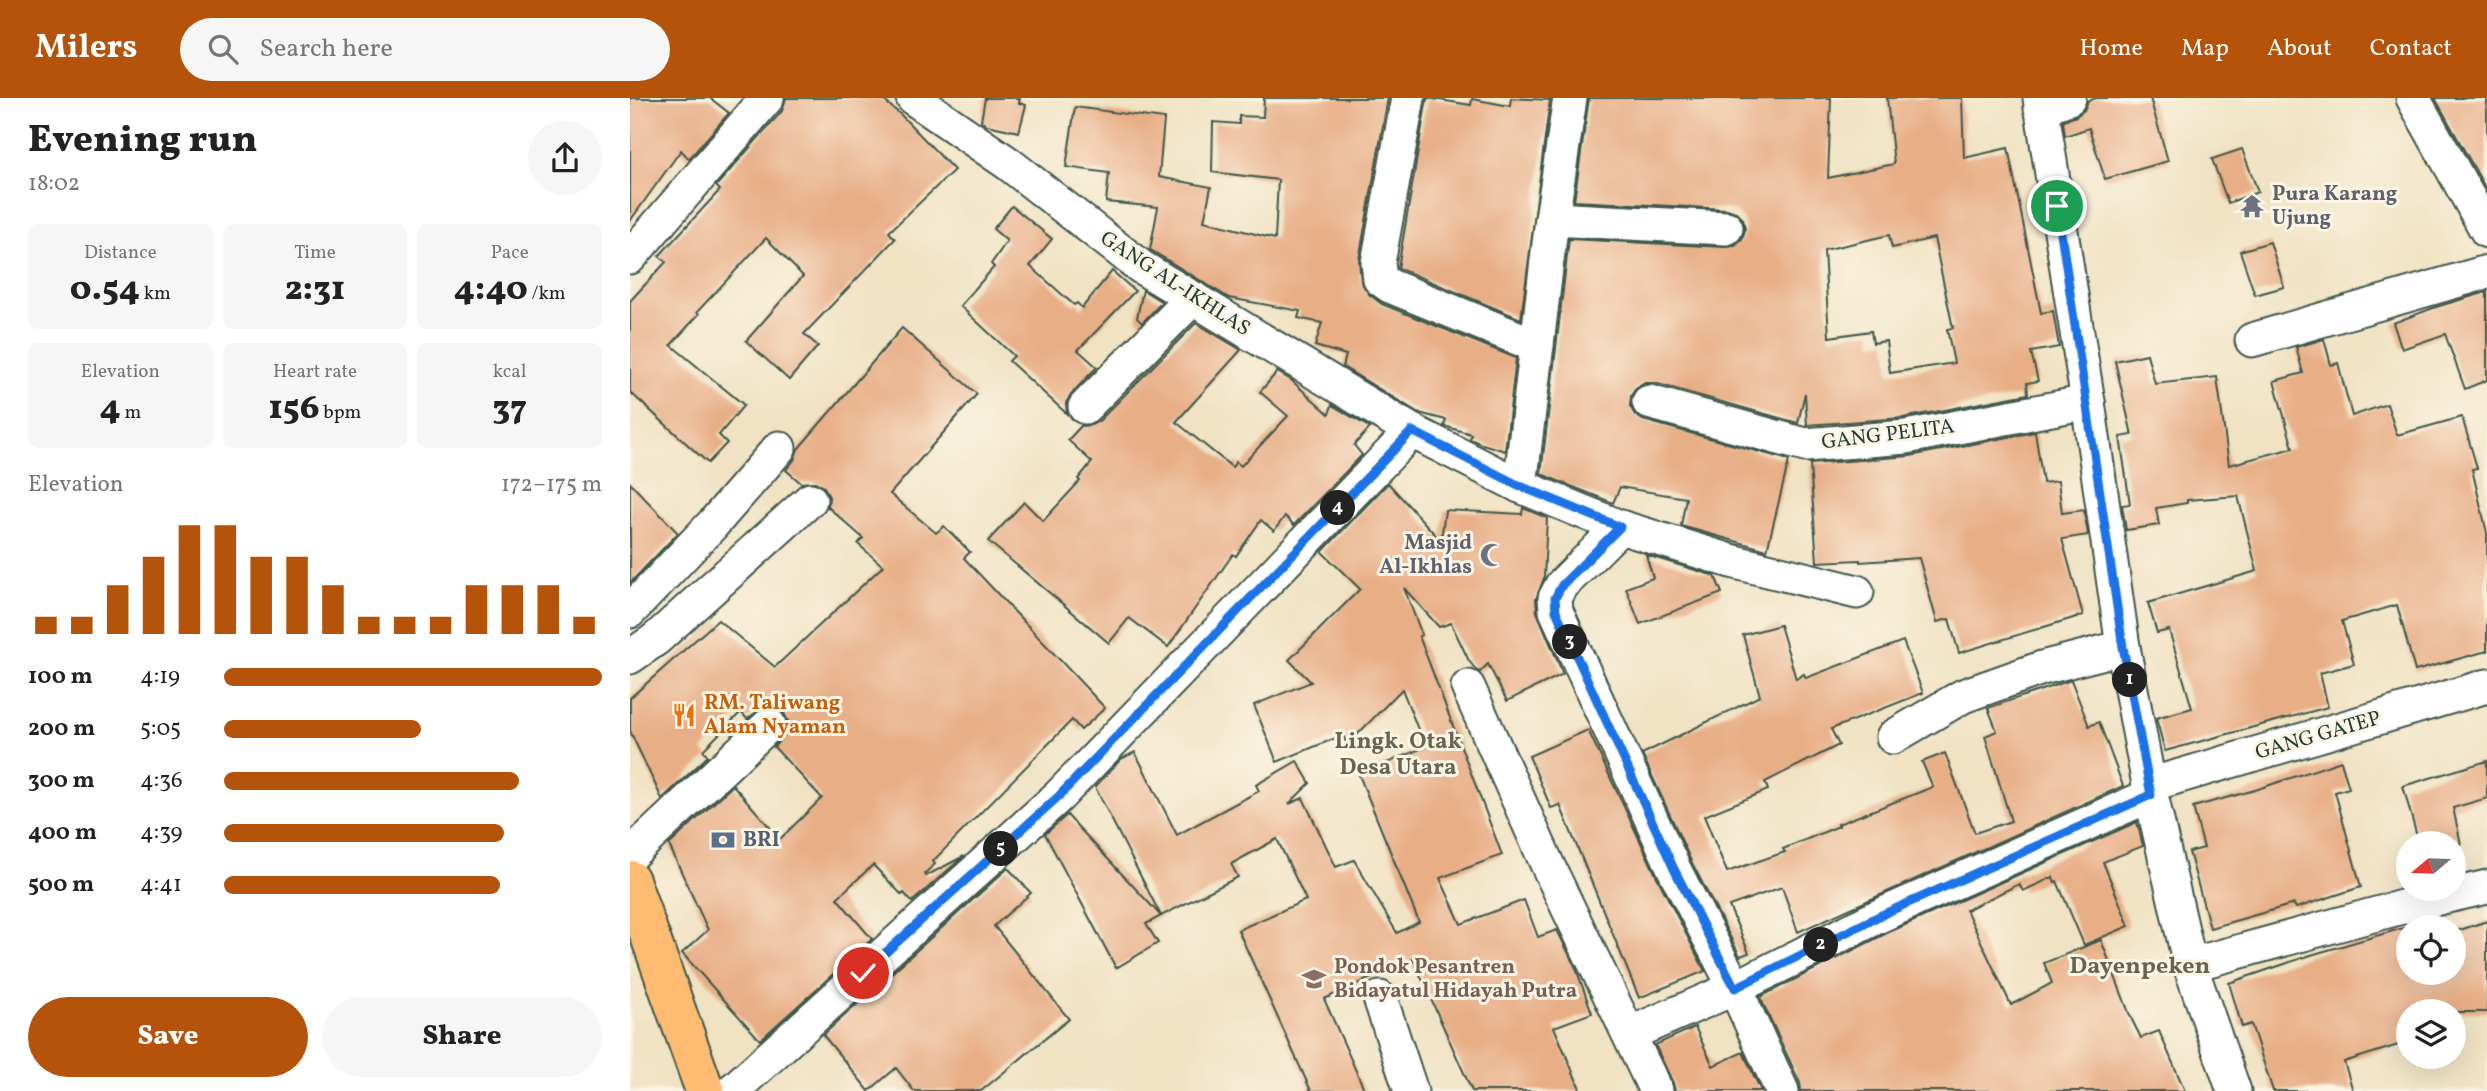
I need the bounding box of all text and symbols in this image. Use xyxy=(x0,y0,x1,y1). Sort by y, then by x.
search box xyxy=(180,18,670,81)
text: Milers xyxy=(35,26,138,72)
icon: search xyxy=(204,30,242,68)
text: Search here xyxy=(260,31,393,67)
text: Home xyxy=(2079,32,2143,66)
text: Map xyxy=(2181,32,2229,66)
text: About xyxy=(2267,32,2332,66)
text: Contact xyxy=(2370,32,2452,66)
text: Evening run xyxy=(28,115,258,168)
button: share xyxy=(528,121,602,195)
text: 18:02 xyxy=(28,168,80,200)
pin xyxy=(2027,176,2087,236)
place label: Pura Karang Ujung xyxy=(2272,180,2397,233)
icon: arrive xyxy=(2038,187,2076,225)
temple icon: Pura Karang Ujung xyxy=(2238,192,2266,220)
street label: GANG AL-IKHLAS xyxy=(1094,224,1256,344)
text: Distance xyxy=(84,240,157,266)
text: Time xyxy=(294,240,336,266)
text: Pace xyxy=(491,240,529,266)
text: 0.54 xyxy=(70,266,140,314)
text: 2:31 xyxy=(285,266,345,314)
text: 4:40 xyxy=(454,266,528,314)
text: km xyxy=(140,281,171,307)
text: /km xyxy=(528,281,566,307)
text: Elevation xyxy=(81,359,160,385)
text: Heart rate xyxy=(273,359,357,385)
text: kcal xyxy=(493,359,527,385)
text: 4 xyxy=(99,385,121,433)
text: 156 xyxy=(269,385,320,433)
text: 37 xyxy=(492,385,527,433)
text: m xyxy=(121,400,141,426)
text: bpm xyxy=(320,400,361,426)
street label: GANG PELITA xyxy=(1820,412,1956,458)
text: Elevation xyxy=(28,469,124,501)
text: 172–175 m xyxy=(501,469,602,501)
pin: 4 xyxy=(1320,490,1356,526)
text: 4 xyxy=(1332,494,1343,520)
place label: Masjid Al-Ikhlas xyxy=(1379,529,1472,582)
mosque icon: Masjid Al-Ikhlas xyxy=(1478,541,1506,569)
pin: 3 xyxy=(1552,624,1588,660)
text: 3 xyxy=(1565,628,1574,654)
text: 100 m xyxy=(28,661,93,693)
text: 4:19 xyxy=(140,661,180,693)
pin: 1 xyxy=(2112,662,2148,698)
text: 1 xyxy=(2126,666,2133,692)
place label: RM. Taliwang Alam Nyaman xyxy=(704,689,846,742)
restaurant icon: RM. Taliwang Alam Nyaman xyxy=(670,701,698,729)
street label: GANG GATEP xyxy=(2252,704,2384,768)
text: 200 m xyxy=(28,713,95,745)
text: 5:05 xyxy=(140,713,181,745)
district label: Lingk. Otak Desa Utara xyxy=(1334,726,1462,784)
text: 300 m xyxy=(28,765,95,797)
text: 4:36 xyxy=(140,765,183,797)
text: 400 m xyxy=(28,817,97,849)
text: 4:39 xyxy=(140,817,182,849)
bank icon: BRI xyxy=(709,826,737,854)
place label: BRI xyxy=(743,826,780,855)
north arrow xyxy=(2396,831,2466,901)
map controls xyxy=(2396,831,2466,1069)
pin: 5 xyxy=(984,832,1018,866)
text: 5 xyxy=(996,835,1005,861)
text: 500 m xyxy=(28,869,94,901)
text: 4:41 xyxy=(140,869,182,901)
button: locate xyxy=(2396,915,2466,985)
pin: 2 xyxy=(1804,928,1838,962)
text: 2 xyxy=(1816,931,1825,957)
pin xyxy=(833,943,893,1003)
district label: Dayenpeken xyxy=(2070,950,2211,984)
place label: Pondok Pesantren Bidayatul Hidayah Putra xyxy=(1334,953,1577,1006)
icon: check xyxy=(844,954,882,992)
school or university icon: Pondok Pesantren Bidayatul Hidayah Putra xyxy=(1300,965,1328,993)
button: Save xyxy=(28,997,308,1077)
button: Share xyxy=(322,997,602,1077)
button: layers xyxy=(2396,999,2466,1069)

